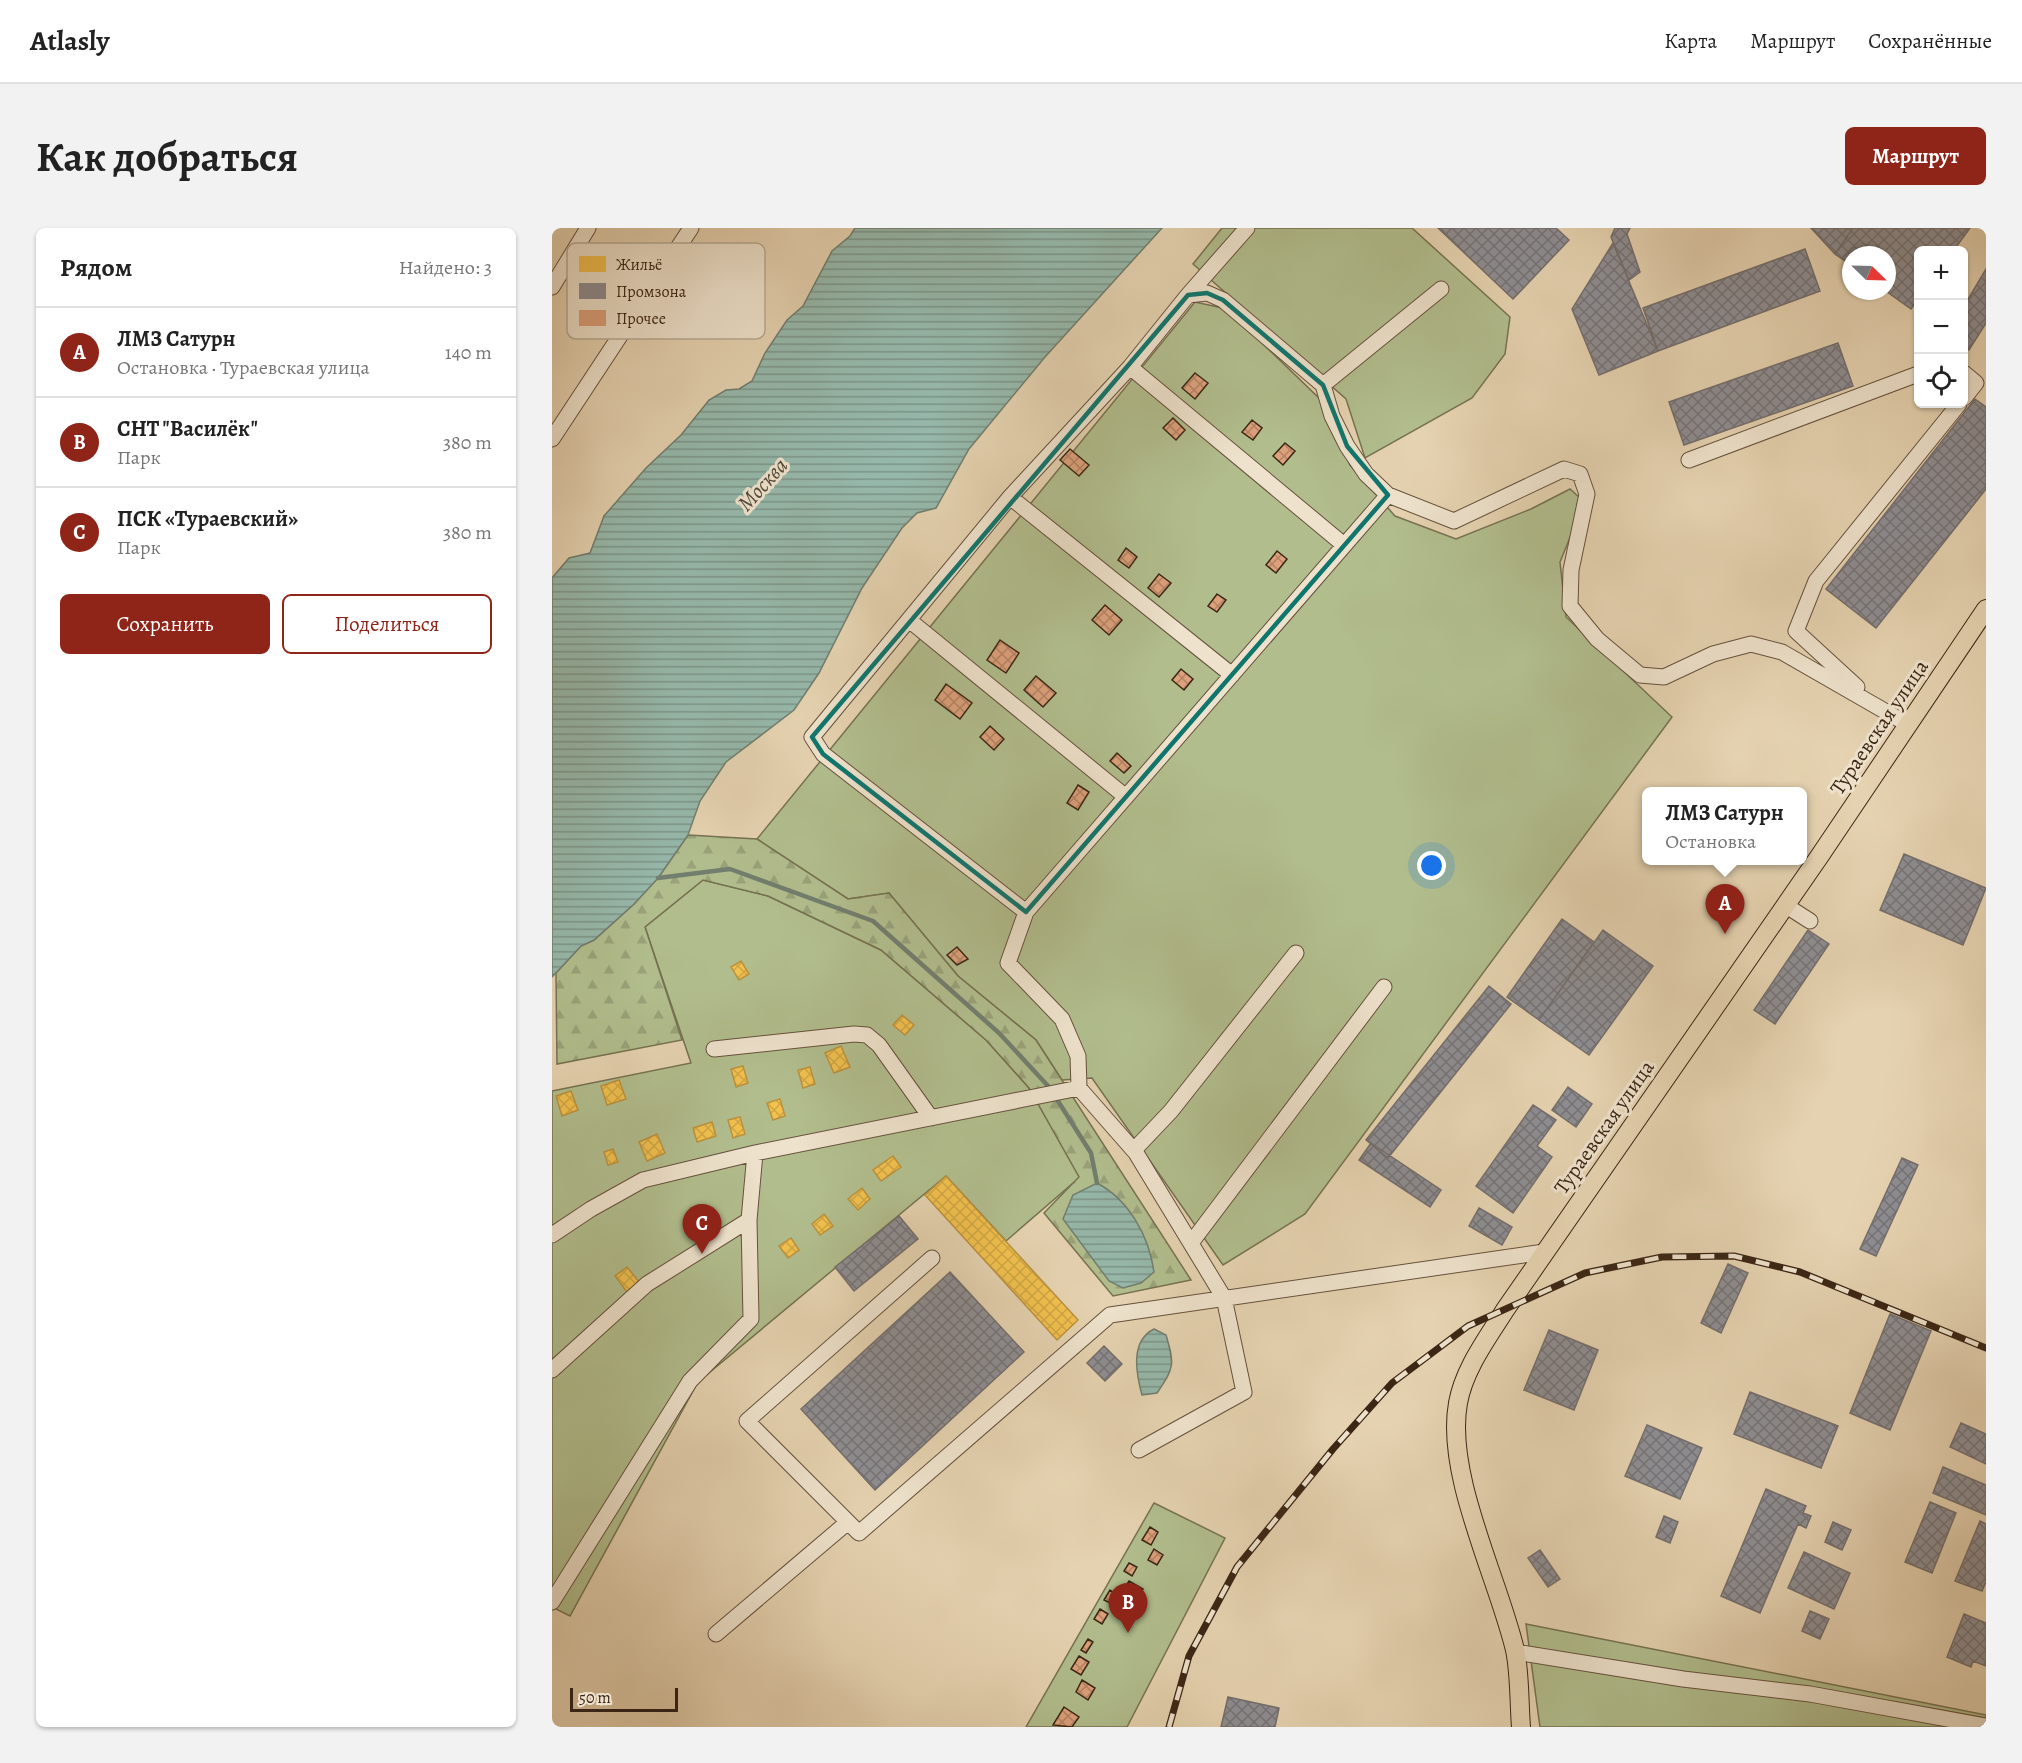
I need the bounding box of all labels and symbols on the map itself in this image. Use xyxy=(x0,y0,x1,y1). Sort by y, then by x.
legend xyxy=(567,243,765,339)
north arrow xyxy=(1842,246,1896,300)
text: Жильё xyxy=(616,254,662,276)
text: Промзона xyxy=(616,281,687,303)
text: Прочее xyxy=(616,308,666,330)
water label: Москва xyxy=(731,451,795,518)
street label: Тураевская улица xyxy=(1823,654,1935,800)
your location xyxy=(1417,851,1446,880)
pin: A xyxy=(1706,884,1744,934)
street label: Тураевская улица xyxy=(1547,1054,1661,1199)
pin: C xyxy=(682,1204,722,1254)
pin: B xyxy=(1108,1584,1148,1633)
scale bar xyxy=(570,1685,678,1712)

